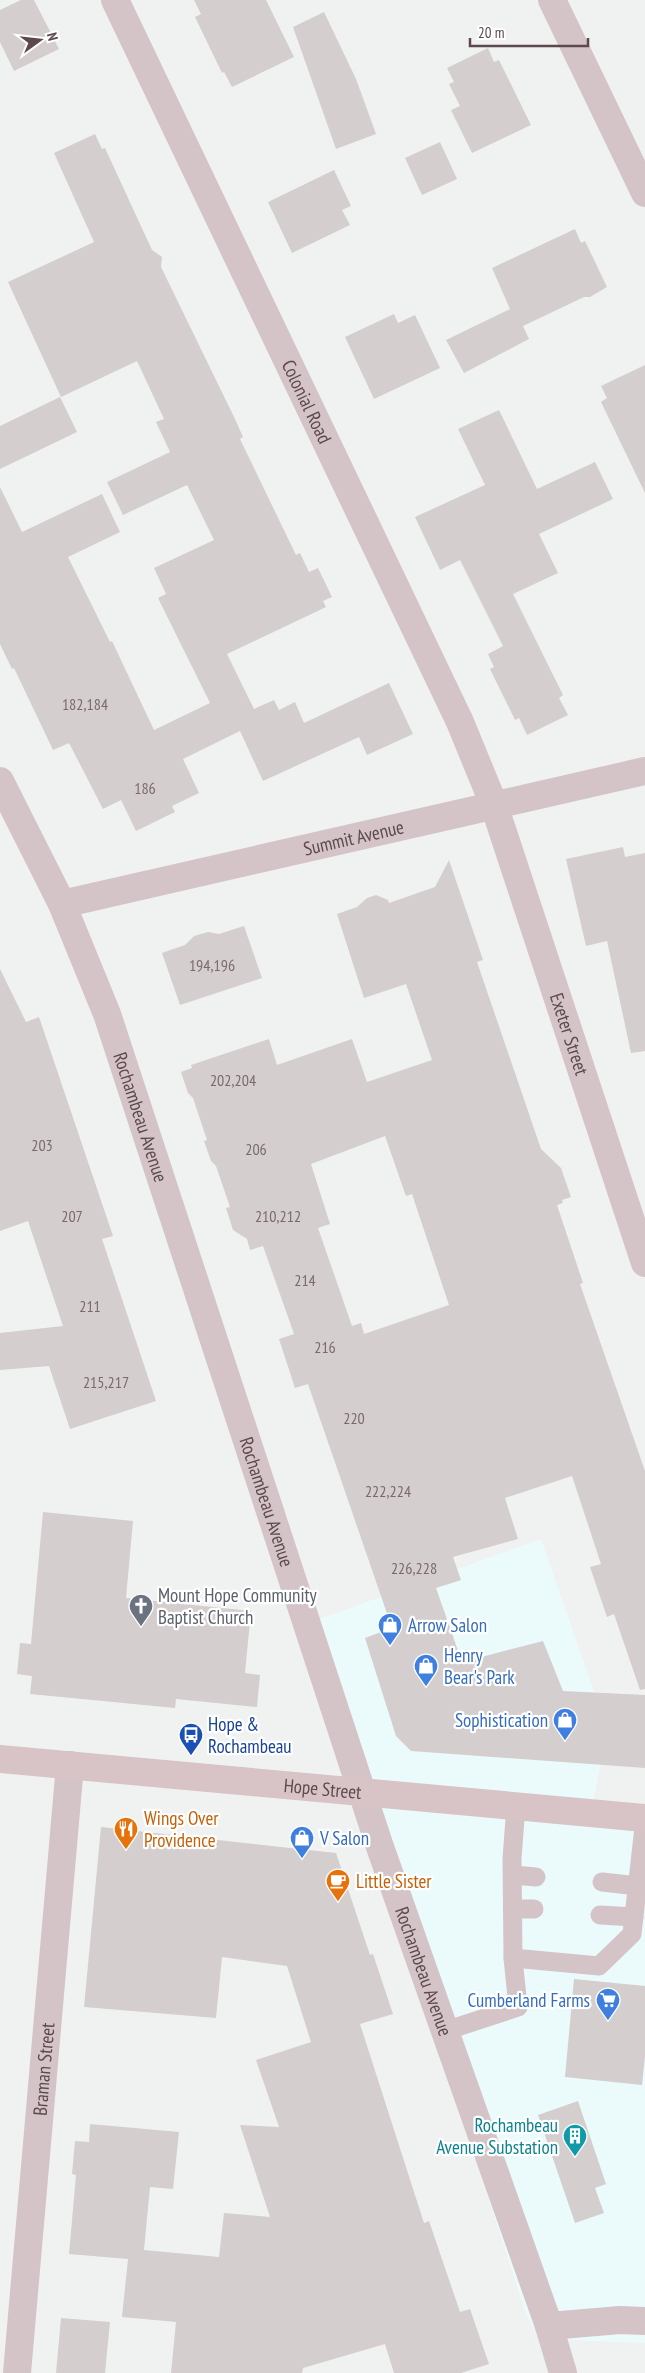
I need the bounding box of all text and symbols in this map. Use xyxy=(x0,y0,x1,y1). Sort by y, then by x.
north arrow xyxy=(15,15,65,65)
scale bar xyxy=(470,15,588,47)
text: 20 m xyxy=(478,23,504,42)
text: N xyxy=(43,31,62,43)
street label: Colonial Road xyxy=(277,356,337,447)
house number: 182,184 xyxy=(62,694,108,714)
house number: 186 xyxy=(134,778,156,798)
street label: Summit Avenue xyxy=(301,814,406,861)
house number: 194,196 xyxy=(189,955,235,975)
street label: Exeter Street xyxy=(545,990,594,1079)
street label: Rochambeau Avenue xyxy=(108,1049,173,1185)
house number: 202,204 xyxy=(210,1070,256,1090)
house number: 203 xyxy=(31,1135,53,1155)
house number: 206 xyxy=(245,1139,267,1159)
house number: 207 xyxy=(61,1206,83,1226)
house number: 210,212 xyxy=(255,1206,301,1226)
house number: 214 xyxy=(294,1270,316,1290)
house number: 211 xyxy=(79,1296,101,1316)
house number: 216 xyxy=(314,1337,336,1357)
house number: 215,217 xyxy=(83,1372,129,1392)
house number: 220 xyxy=(343,1408,365,1428)
street label: Rochambeau Avenue xyxy=(234,1434,299,1570)
house number: 222,224 xyxy=(365,1481,411,1501)
house number: 226,228 xyxy=(391,1558,437,1578)
place label: Mount Hope Community Baptist Church xyxy=(158,1583,318,1629)
church icon: Mount Hope Community Baptist Church xyxy=(128,1593,154,1627)
shop icon: Arrow Salon xyxy=(377,1612,403,1646)
place label: Arrow Salon xyxy=(408,1613,487,1637)
place label: Henry Bear's Park xyxy=(444,1643,515,1689)
shop icon: Henry Bear's Park xyxy=(413,1653,439,1687)
shop icon: Sophistication xyxy=(552,1707,578,1741)
place label: Sophistication xyxy=(455,1708,548,1732)
place label: Hope & Rochambeau xyxy=(208,1712,292,1758)
bus stop icon: Hope & Rochambeau xyxy=(178,1722,204,1756)
street label: Hope Street xyxy=(283,1773,363,1804)
place label: Wings Over Providence xyxy=(144,1806,219,1852)
restaurant icon: Wings Over Providence xyxy=(113,1816,139,1850)
shop icon: V Salon xyxy=(289,1825,315,1859)
place label: V Salon xyxy=(319,1826,369,1850)
cafe icon: Little Sister xyxy=(325,1868,351,1902)
place label: Little Sister xyxy=(356,1869,432,1893)
street label: Rochambeau Avenue xyxy=(390,1904,458,2039)
supermarket icon: Cumberland Farms xyxy=(595,1987,621,2021)
place label: Cumberland Farms xyxy=(468,1988,590,2012)
street label: Braman Street xyxy=(27,2021,60,2117)
place label: Rochambeau Avenue Substation xyxy=(436,2113,558,2159)
building icon: Rochambeau Avenue Substation xyxy=(562,2123,588,2157)

